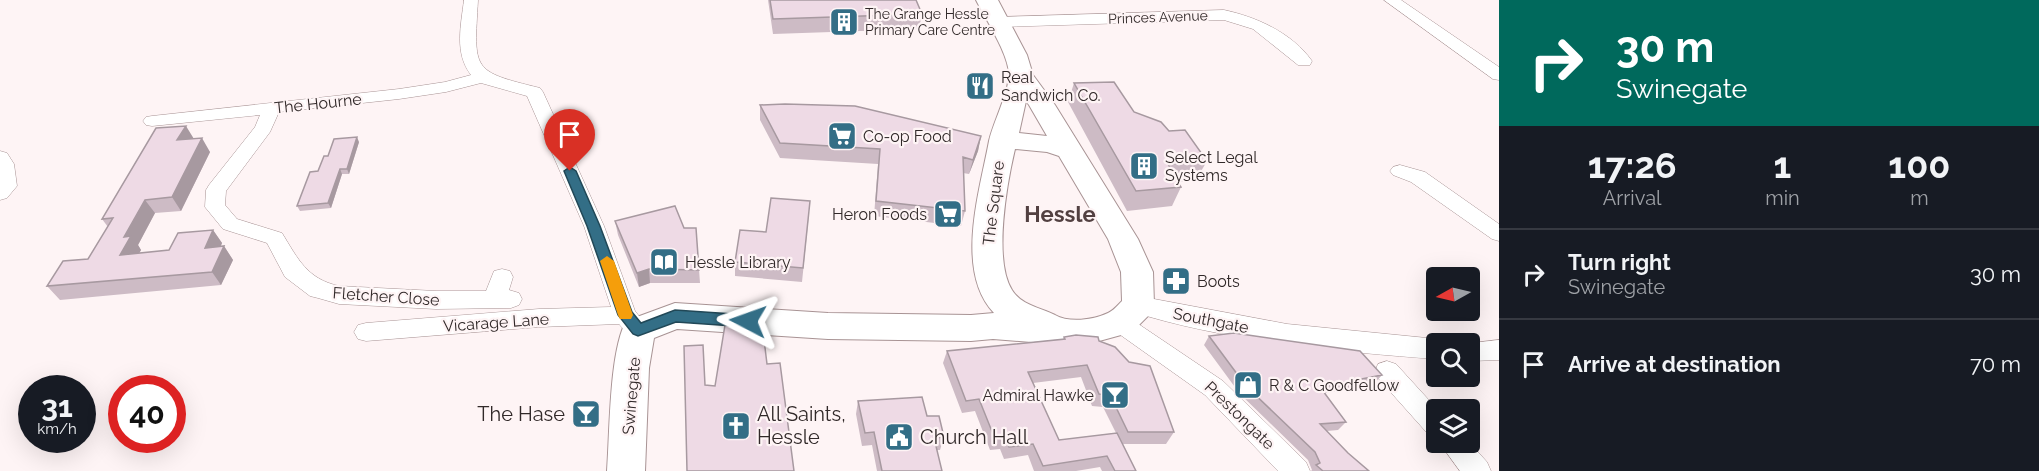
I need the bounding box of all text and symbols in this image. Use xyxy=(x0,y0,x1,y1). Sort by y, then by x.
building icon: The Grange Hessle Primary Care Centre xyxy=(828,6,860,38)
place label: The Grange Hessle Primary Care Centre xyxy=(865,6,995,38)
street label: Princes Avenue xyxy=(1108,7,1208,27)
text: 30 m xyxy=(1616,23,1714,72)
icon: right xyxy=(1517,24,1595,102)
place label: Real Sandwich Co. xyxy=(1001,68,1101,105)
restaurant icon: Real Sandwich Co. xyxy=(964,70,996,102)
text: Swinegate xyxy=(1616,73,1747,104)
street label: The Hourne xyxy=(274,89,363,118)
pin xyxy=(544,109,595,171)
icon: arrive xyxy=(553,118,586,151)
supermarket icon: Co-op Food xyxy=(826,120,858,152)
place label: Co-op Food xyxy=(863,127,952,146)
text: 17:26 xyxy=(1588,144,1677,186)
text: 1 xyxy=(1774,144,1791,186)
text: 100 xyxy=(1888,144,1950,186)
place label: Select Legal Systems xyxy=(1165,148,1258,185)
building icon: Select Legal Systems xyxy=(1128,150,1160,182)
street label: The Square xyxy=(979,160,1008,246)
text: Arrival xyxy=(1603,186,1661,210)
text: min xyxy=(1765,186,1800,210)
text: m xyxy=(1910,186,1929,210)
supermarket icon: Heron Foods xyxy=(932,198,964,230)
district label: Hessle xyxy=(1024,201,1096,227)
place label: Heron Foods xyxy=(832,205,927,224)
library icon: Hessle Library xyxy=(648,246,680,278)
text: Turn right xyxy=(1568,249,1671,275)
place label: Hessle Library xyxy=(685,253,791,272)
icon: right xyxy=(1517,258,1550,291)
text: 30 m xyxy=(1970,261,2021,287)
pharmacy icon: Boots xyxy=(1160,265,1192,297)
north arrow xyxy=(1426,267,1480,321)
map controls xyxy=(1426,267,1480,453)
place label: Boots xyxy=(1197,272,1240,291)
text: Swinegate xyxy=(1568,275,1665,299)
street label: Fletcher Close xyxy=(332,283,440,310)
position arrow xyxy=(716,289,780,353)
street label: Southgate xyxy=(1171,304,1250,337)
street label: Vicarage Lane xyxy=(442,309,550,336)
button: search xyxy=(1426,333,1480,387)
icon: arrive xyxy=(1517,348,1550,381)
text: Arrive at destination xyxy=(1568,351,1781,377)
text: 70 m xyxy=(1970,351,2021,377)
street label: Swinegate xyxy=(619,356,644,436)
shop icon: R & C Goodfellow xyxy=(1232,369,1264,401)
speed limit sign: 40 xyxy=(108,375,186,453)
place label: R & C Goodfellow xyxy=(1269,376,1399,395)
street label: Prestongate xyxy=(1201,377,1278,453)
bar icon: Admiral Hawke xyxy=(1099,379,1131,411)
place label: Admiral Hawke xyxy=(982,386,1094,405)
text: 31 xyxy=(41,389,73,424)
bar icon: The Hase xyxy=(570,398,602,430)
button: layers xyxy=(1426,399,1480,453)
place label: The Hase xyxy=(477,402,565,426)
place label: All Saints, Hessle xyxy=(757,402,846,449)
church icon: All Saints, Hessle xyxy=(720,410,752,442)
text: km/h xyxy=(37,420,77,438)
public building icon: Church Hall xyxy=(883,421,915,453)
place label: Church Hall xyxy=(920,425,1029,449)

